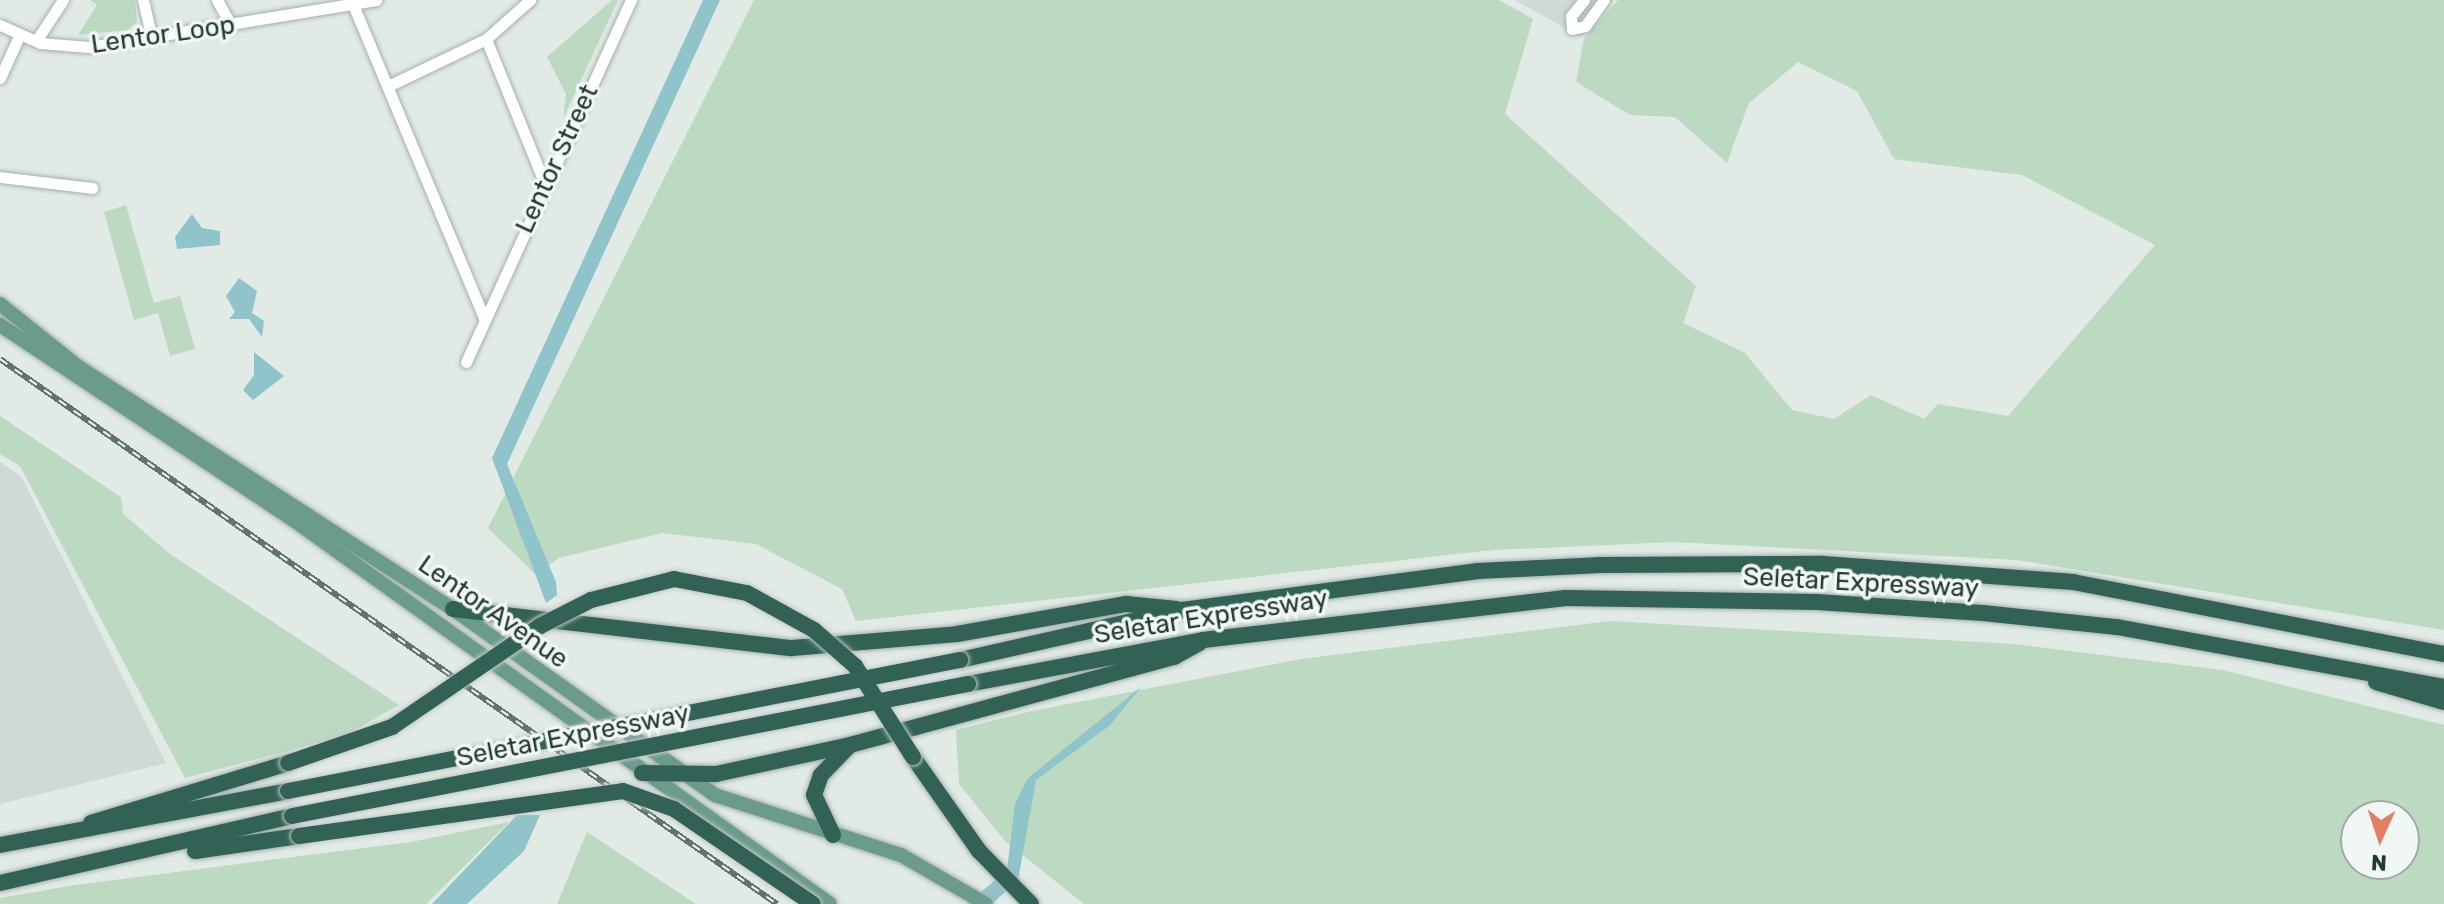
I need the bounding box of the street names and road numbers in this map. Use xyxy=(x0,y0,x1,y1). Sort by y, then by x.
street label: Lentor Loop xyxy=(89,9,237,61)
street label: Lentor Street xyxy=(509,79,605,239)
street label: Lentor Avenue xyxy=(412,548,574,676)
street label: Seletar Expressway xyxy=(1742,561,1980,605)
street label: Seletar Expressway xyxy=(1092,583,1330,651)
street label: Seletar Expressway xyxy=(454,698,692,774)

